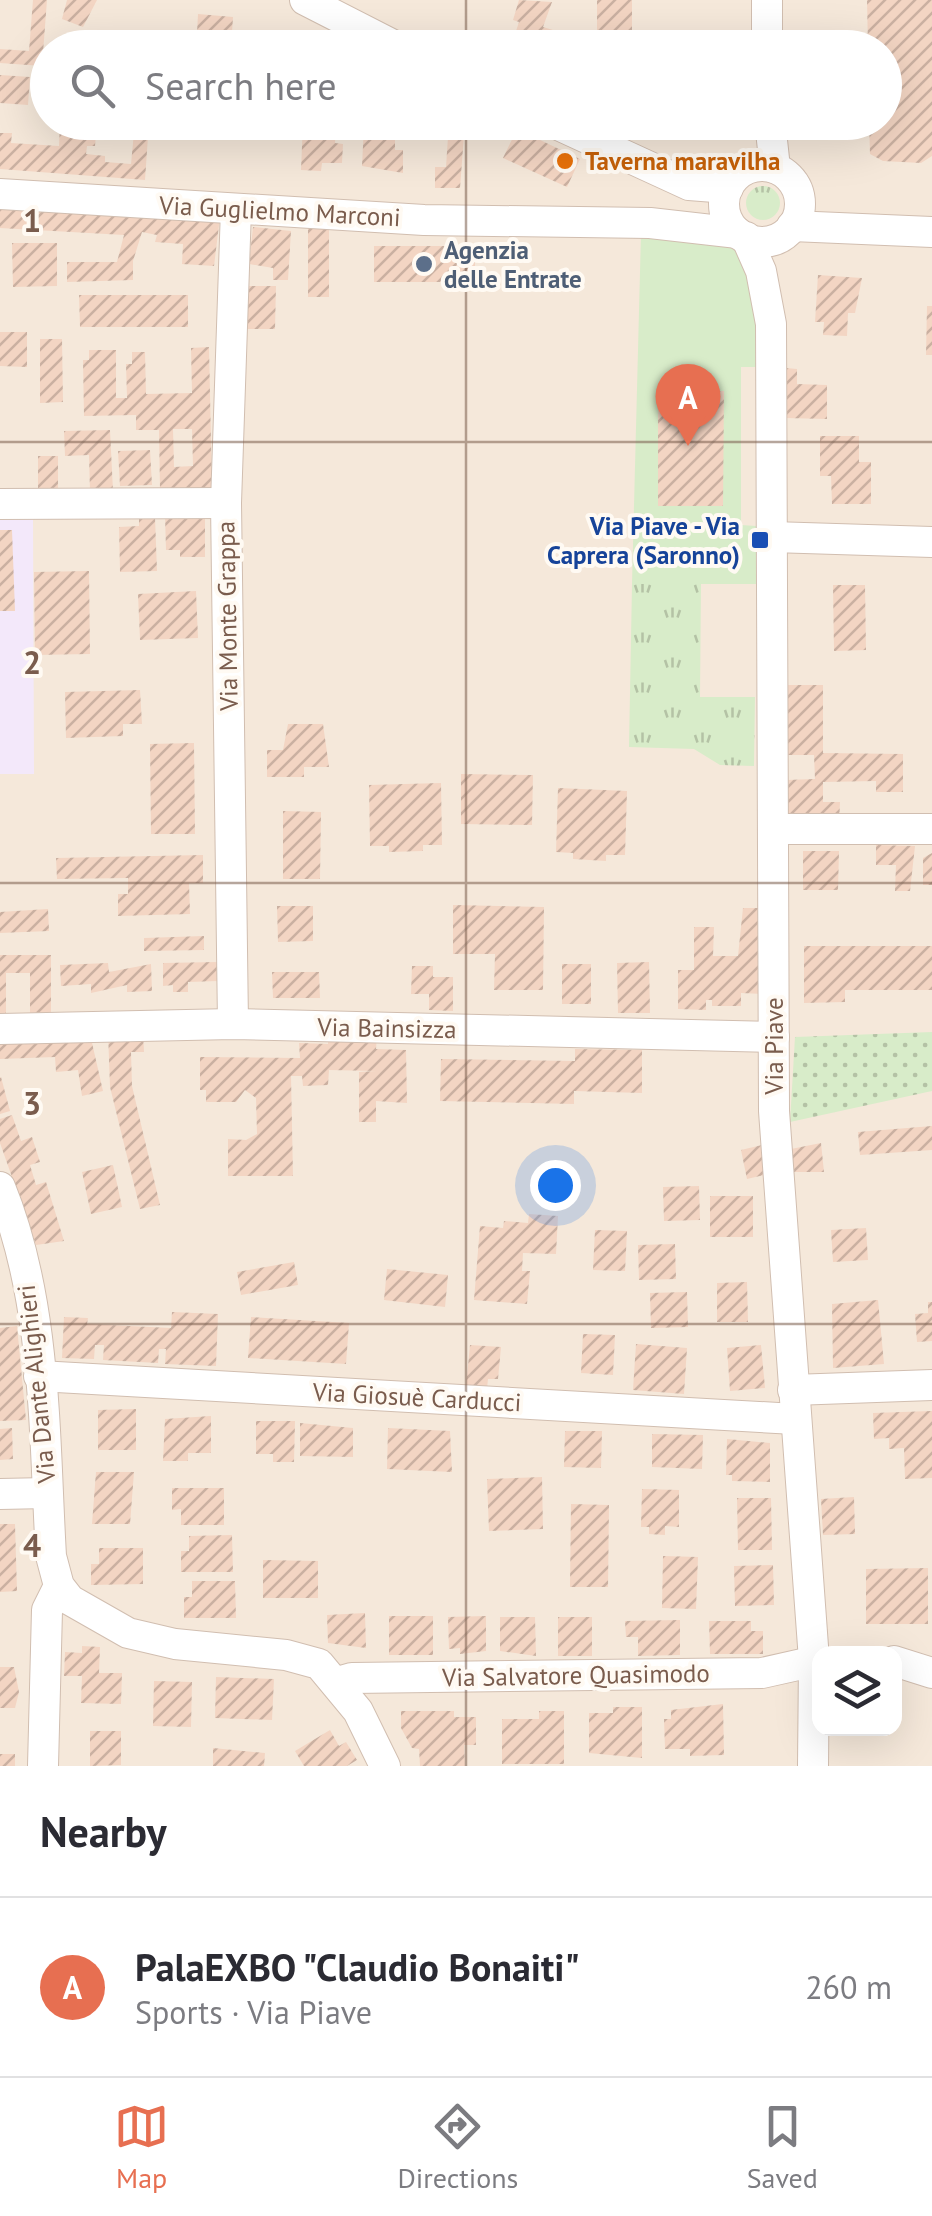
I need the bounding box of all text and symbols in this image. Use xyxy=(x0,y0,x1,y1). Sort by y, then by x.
search box xyxy=(30,30,902,140)
icon: search xyxy=(65,58,120,113)
text: Search here xyxy=(145,61,337,110)
place label: Taverna maravilha xyxy=(585,145,780,177)
marker: Taverna maravilha xyxy=(554,150,576,172)
street label: Via Guglielmo Marconi xyxy=(157,189,402,233)
text: 1 xyxy=(23,199,41,241)
place label: Agenzia delle Entrate xyxy=(444,234,582,295)
marker: Agenzia delle Entrate xyxy=(413,253,435,275)
pin: A xyxy=(656,364,720,446)
place label: Via Piave - Via Caprera (Saronno) xyxy=(547,510,740,571)
street label: Via Monte Grappa xyxy=(209,521,245,712)
marker: Via Piave - Via Caprera (Saronno) xyxy=(749,529,771,551)
text: 2 xyxy=(23,641,41,683)
street label: Via Piave xyxy=(758,997,790,1096)
street label: Via Bainsizza xyxy=(316,1011,457,1045)
text: 3 xyxy=(23,1082,41,1124)
your location xyxy=(530,1160,581,1211)
street label: Via Dante Alighieri xyxy=(10,1283,62,1486)
street label: Via Giosuè Carducci xyxy=(311,1375,522,1418)
text: 4 xyxy=(23,1524,41,1566)
map controls xyxy=(812,1646,902,1736)
button: layers xyxy=(812,1646,902,1736)
street label: Via Salvatore Quasimodo xyxy=(441,1657,710,1693)
text: Nearby xyxy=(40,1804,167,1859)
text: PalaEXBO "Claudio Bonaiti" xyxy=(135,1942,580,1991)
text: A xyxy=(63,1966,82,2008)
text: 260 m xyxy=(805,1966,892,2008)
text: Sports · Via Piave xyxy=(135,1991,372,2033)
tab: Map xyxy=(114,2099,169,2196)
tab: Directions xyxy=(397,2099,518,2196)
tab: Saved xyxy=(747,2099,818,2196)

